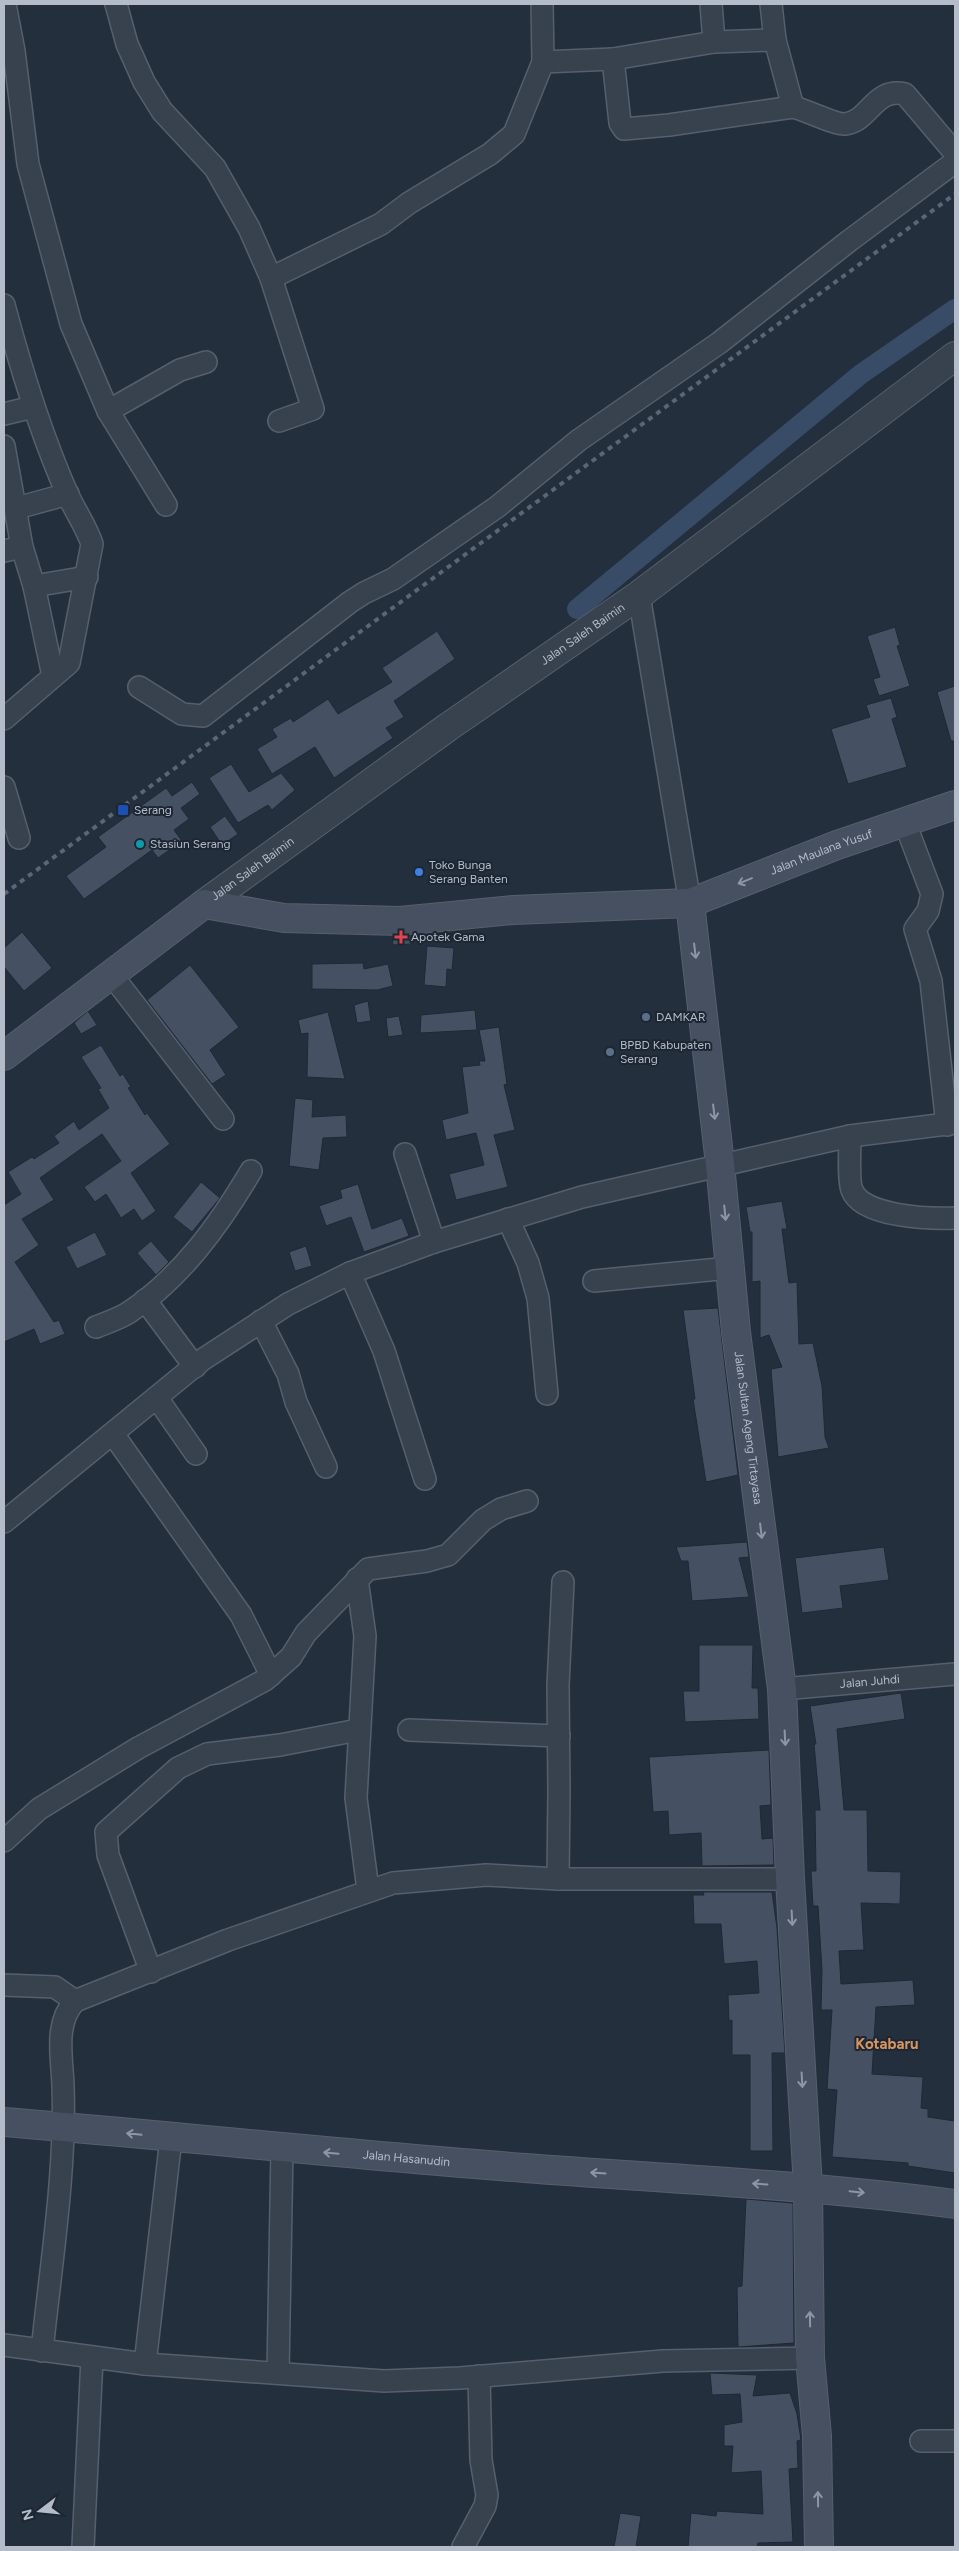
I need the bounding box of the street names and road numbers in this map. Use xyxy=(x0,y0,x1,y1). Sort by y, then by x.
street label: Jalan Saleh Baimin xyxy=(538,600,628,668)
street label: Jalan Maulana Yusuf xyxy=(768,826,875,878)
street label: Jalan Saleh Baimin xyxy=(208,834,297,904)
street label: Jalan Sultan Ageng Tirtayasa xyxy=(732,1350,765,1505)
street label: Jalan Juhdi xyxy=(839,1672,900,1691)
street label: Jalan Hasanudin xyxy=(362,2147,451,2169)

